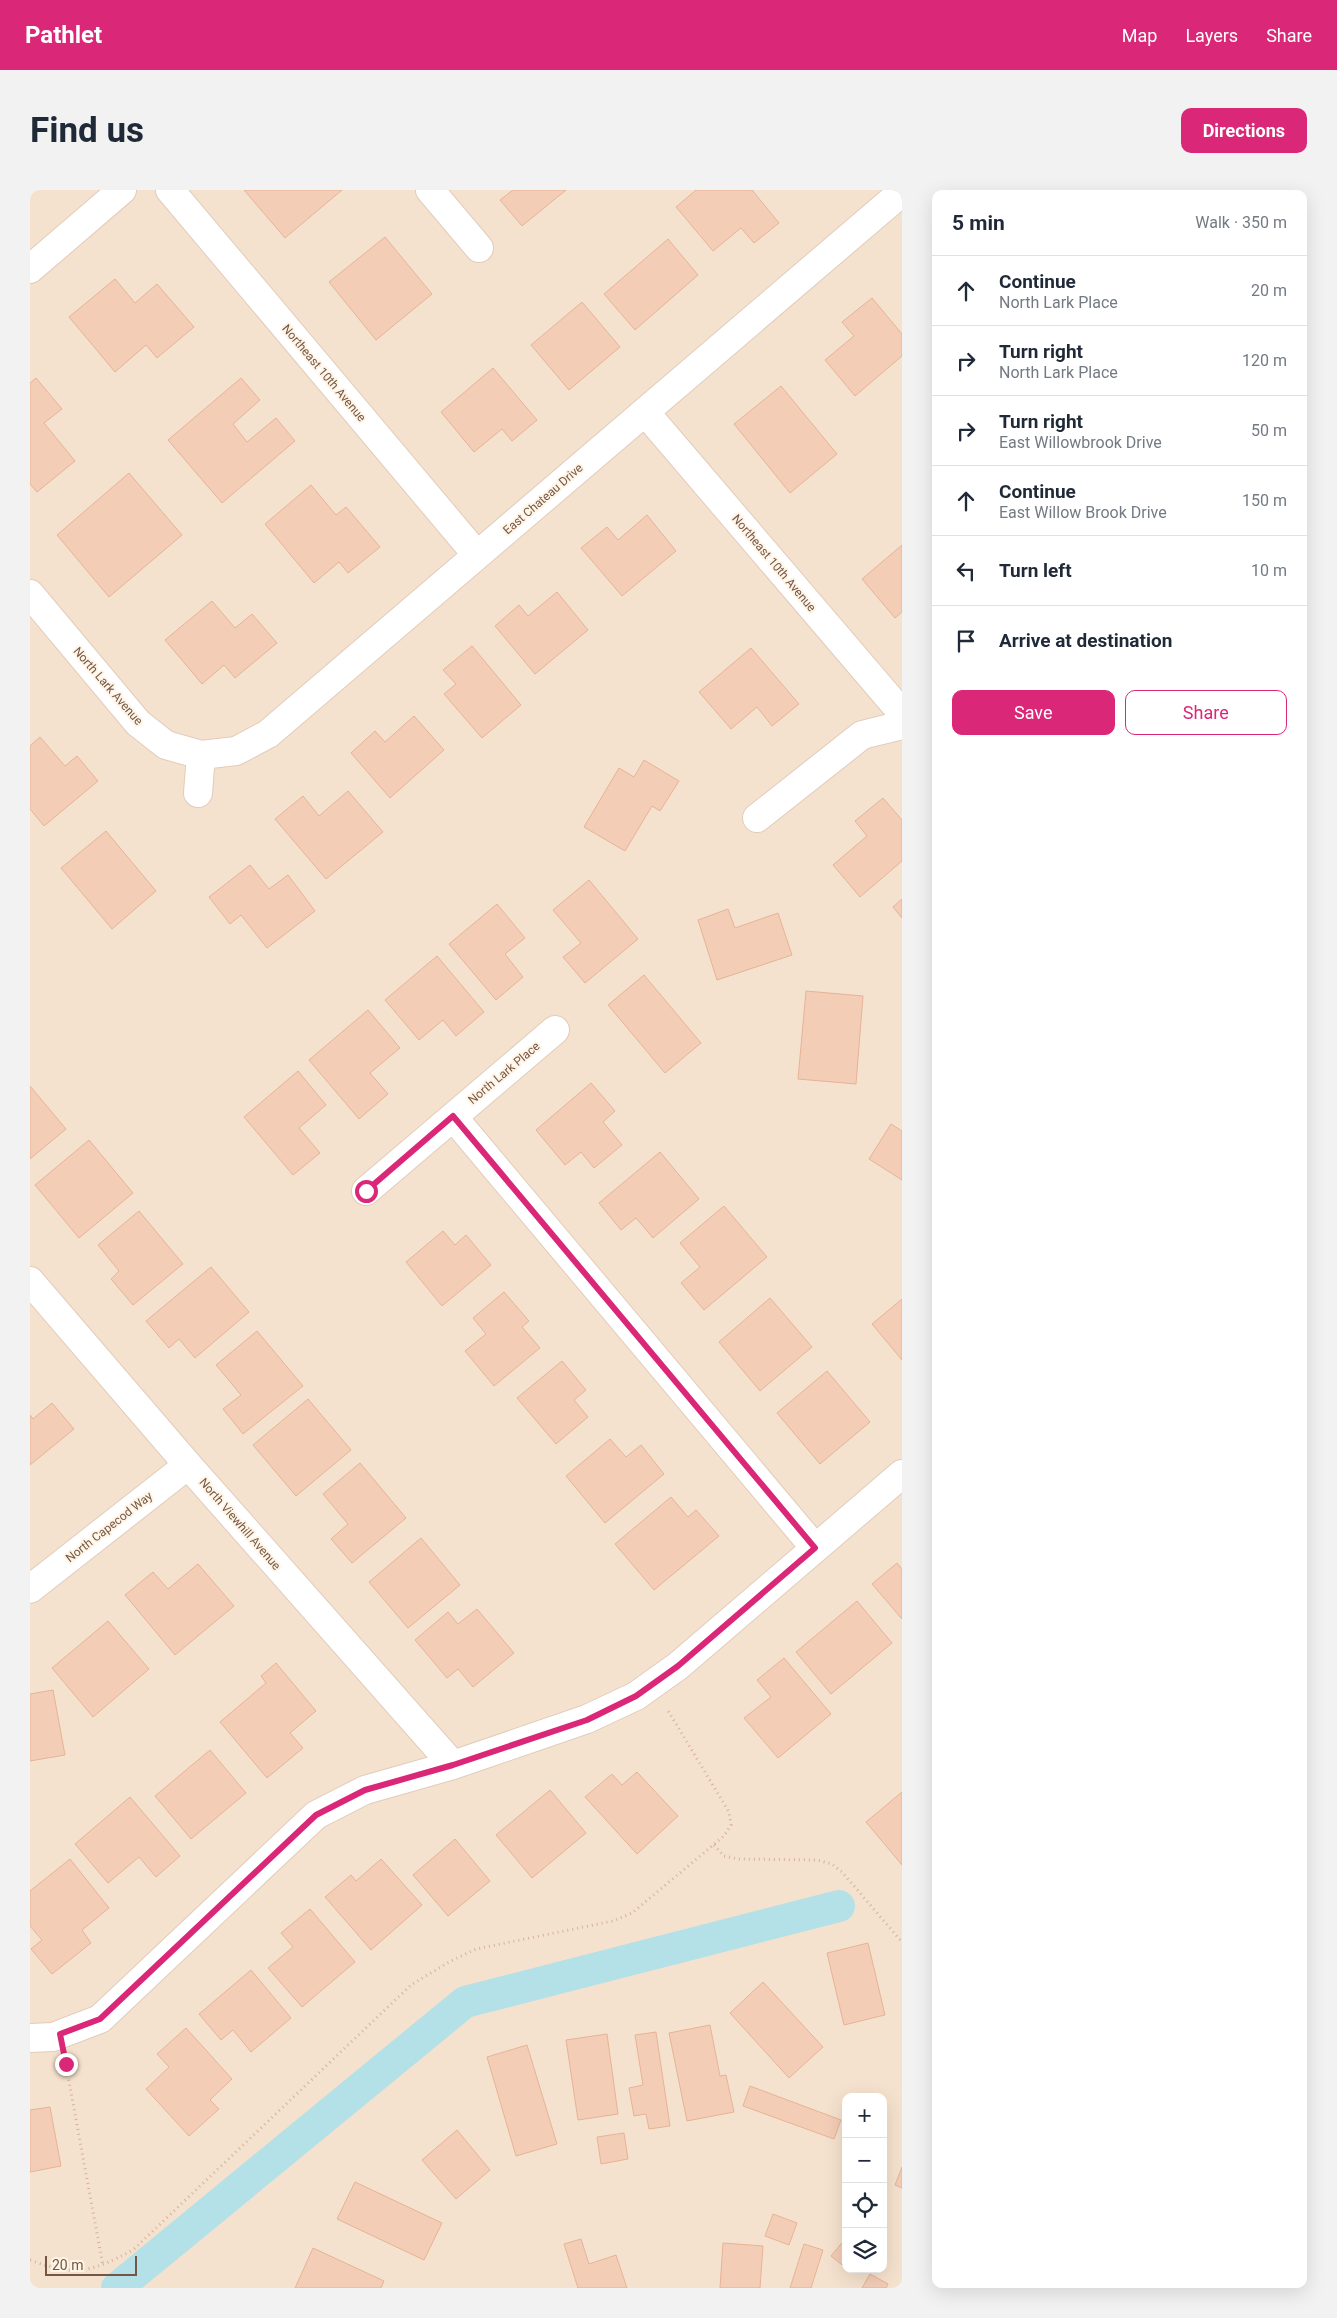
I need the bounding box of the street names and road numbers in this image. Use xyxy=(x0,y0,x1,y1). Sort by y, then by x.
street label: Northeast 10th Avenue xyxy=(279,322,369,424)
street label: East Chateau Drive xyxy=(500,461,586,537)
street label: Northeast 10th Avenue xyxy=(729,512,819,614)
street label: North Lark Avenue xyxy=(70,644,146,728)
street label: North Lark Place xyxy=(465,1039,543,1107)
street label: North Viewhill Avenue xyxy=(196,1475,284,1573)
street label: North Capecod Way xyxy=(63,1489,155,1565)

